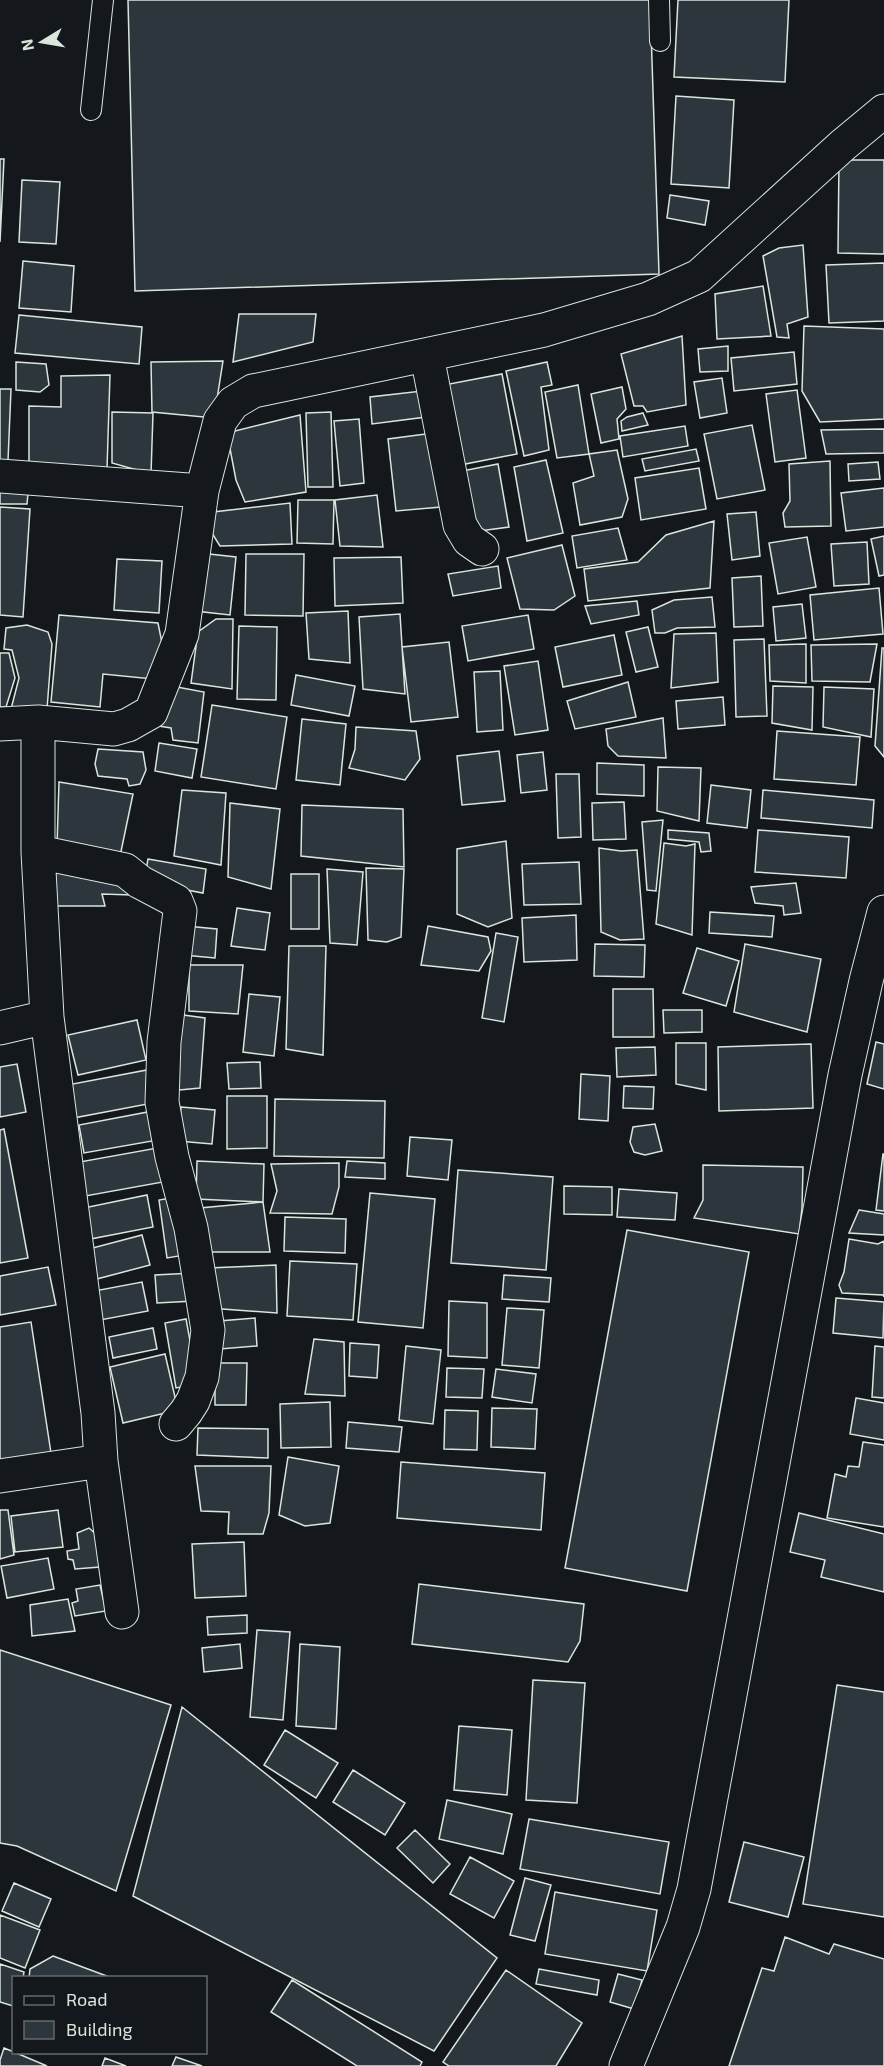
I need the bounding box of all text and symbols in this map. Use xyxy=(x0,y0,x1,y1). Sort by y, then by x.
north arrow xyxy=(12,12,72,72)
text: N xyxy=(16,37,37,52)
legend xyxy=(12,1976,207,2054)
text: Road xyxy=(66,1988,107,2010)
text: Building xyxy=(66,2018,133,2040)

